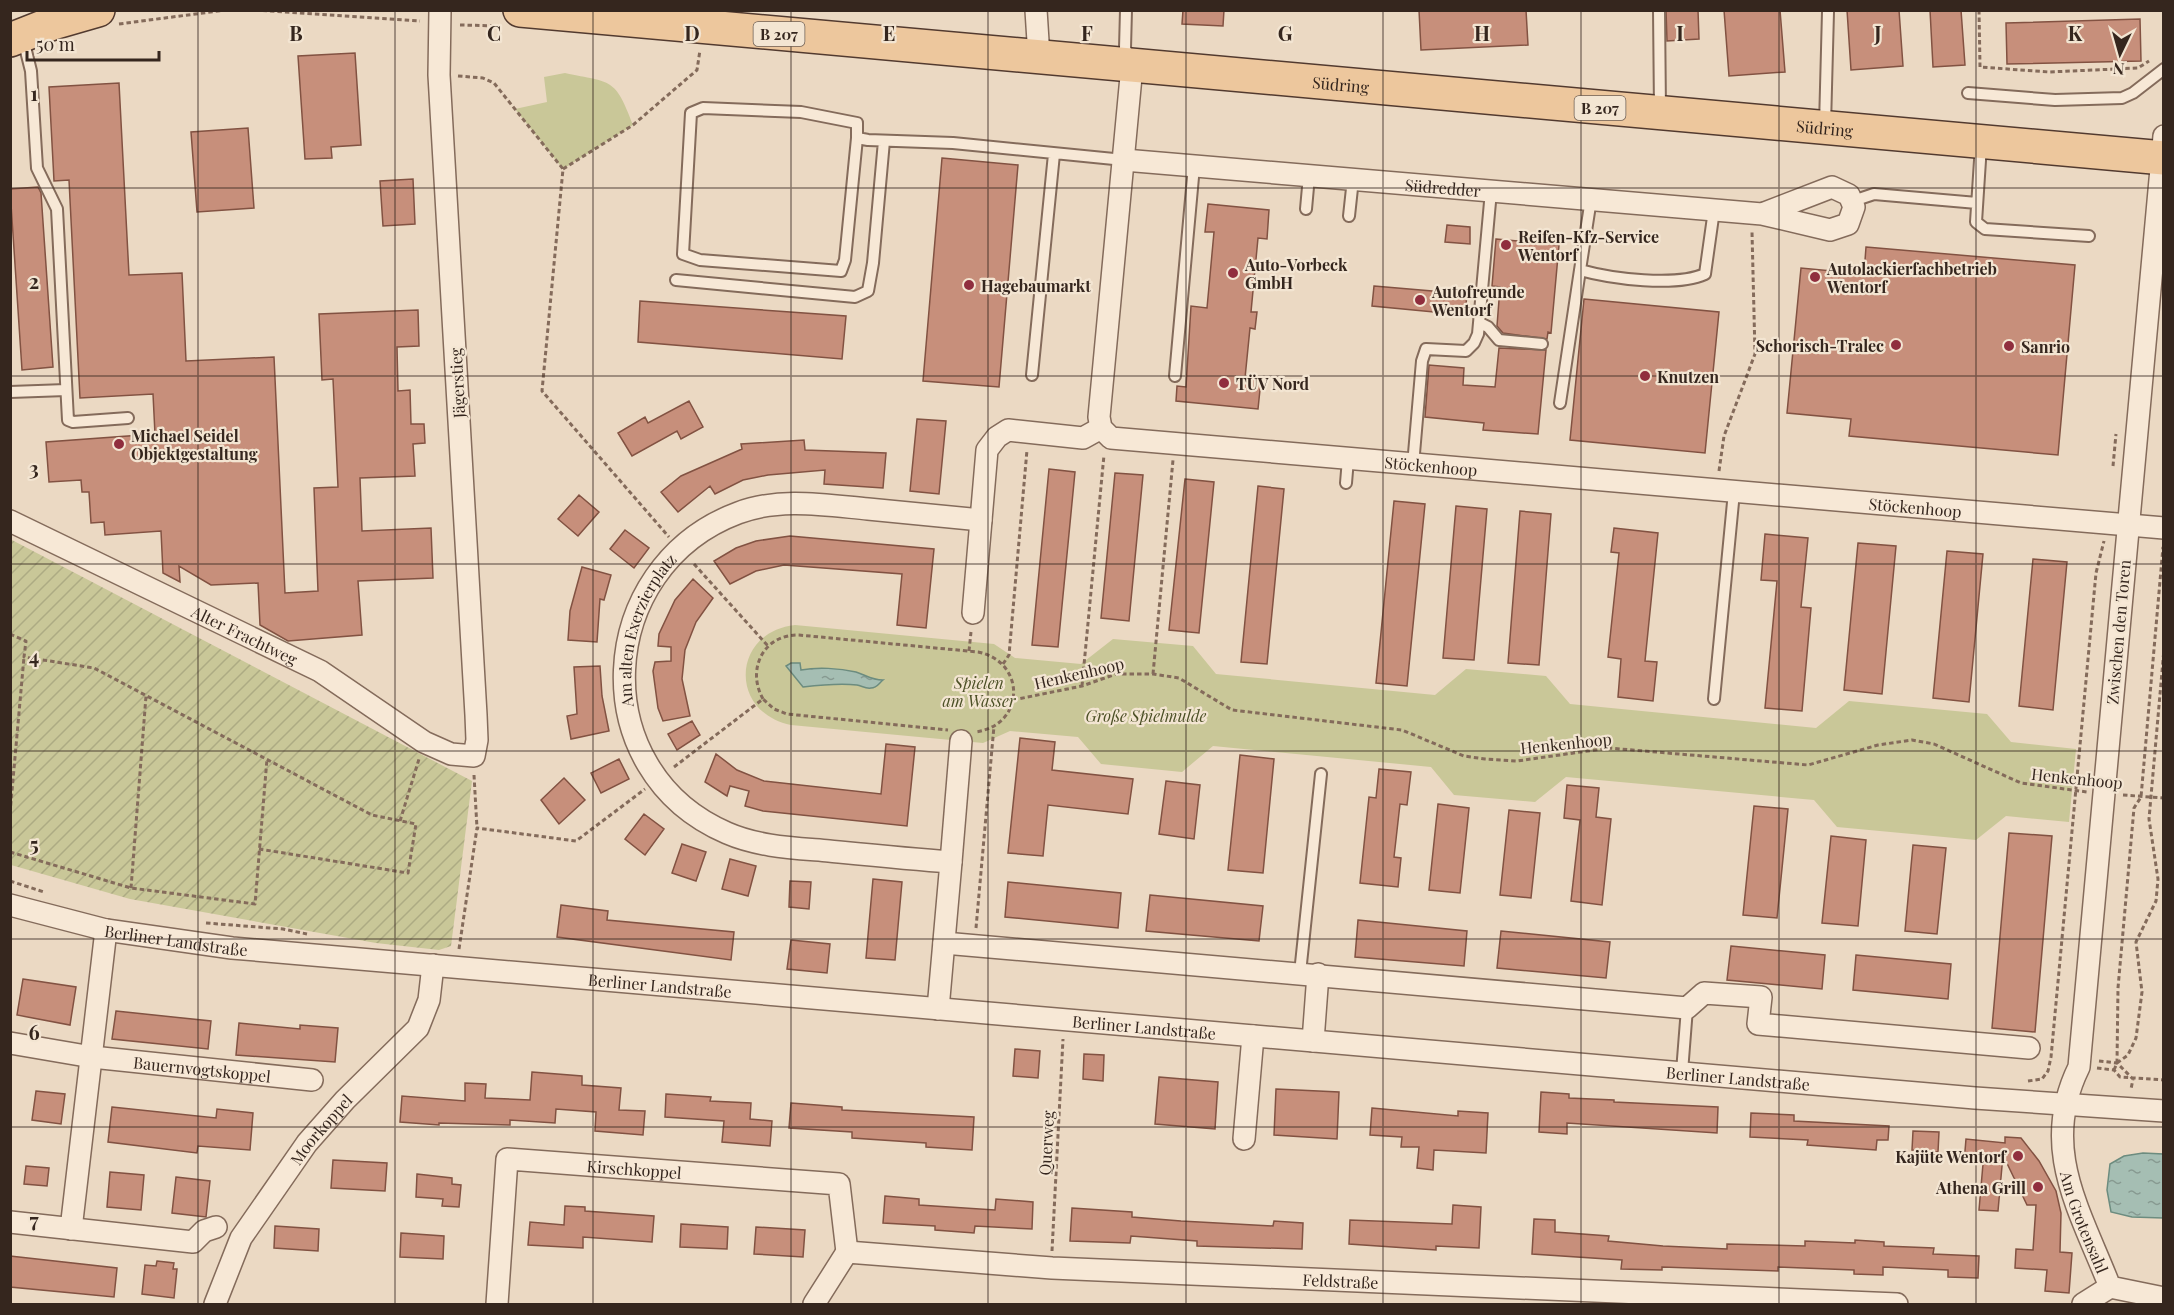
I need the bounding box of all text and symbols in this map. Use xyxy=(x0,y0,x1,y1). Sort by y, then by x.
text: B xyxy=(289,19,303,46)
text: C xyxy=(487,19,501,46)
text: D xyxy=(684,19,700,46)
text: E xyxy=(883,19,895,46)
text: F xyxy=(1081,19,1093,46)
text: G xyxy=(1278,19,1293,46)
text: H xyxy=(1474,19,1490,46)
text: I xyxy=(1676,19,1684,46)
text: J xyxy=(1873,19,1882,46)
text: K xyxy=(2068,19,2083,46)
road number: B 207 xyxy=(754,22,804,46)
scale bar xyxy=(27,24,159,62)
north arrow xyxy=(2090,24,2150,84)
text: 50 m xyxy=(36,32,75,56)
text: N xyxy=(2112,58,2125,80)
street label: Südring xyxy=(1311,71,1371,97)
text: 1 xyxy=(30,79,38,106)
road number: B 207 xyxy=(1574,96,1626,120)
street label: Südring xyxy=(1795,114,1855,141)
street label: Südredder xyxy=(1404,173,1482,201)
place label: Reifen-Kfz-Service Wentorf xyxy=(1517,226,1659,265)
marker: Reifen-Kfz-Service Wentorf xyxy=(1499,238,1513,252)
place label: Auto-Vorbeck GmbH xyxy=(1244,254,1348,293)
place label: Autolackierfachbetrieb Wentorf xyxy=(1826,258,1997,297)
marker: Auto-Vorbeck GmbH xyxy=(1226,266,1240,280)
text: 2 xyxy=(29,267,39,294)
marker: Autolackierfachbetrieb Wentorf xyxy=(1808,270,1822,284)
place label: Hagebaumarkt xyxy=(981,275,1091,296)
marker: Hagebaumarkt xyxy=(962,278,976,292)
place label: Autofreunde Wentorf xyxy=(1431,281,1525,320)
marker: Autofreunde Wentorf xyxy=(1413,293,1427,307)
place label: Schorisch-Tralec xyxy=(1756,335,1884,356)
place label: Sanrio xyxy=(2021,336,2070,357)
marker: Schorisch-Tralec xyxy=(1889,338,1903,352)
marker: Sanrio xyxy=(2002,339,2016,353)
street label: Jägerstieg xyxy=(445,347,469,420)
place label: Knutzen xyxy=(1657,366,1719,387)
marker: Knutzen xyxy=(1638,369,1652,383)
place label: TÜV Nord xyxy=(1236,373,1309,394)
marker: TÜV Nord xyxy=(1217,376,1231,390)
place label: Michael Seidel Objektgestaltung xyxy=(131,425,258,464)
marker: Michael Seidel Objektgestaltung xyxy=(112,437,126,451)
street label: Stöckenhoop xyxy=(1384,451,1478,480)
text: 3 xyxy=(29,454,39,481)
street label: Stöckenhoop xyxy=(1868,492,1963,521)
street label: Am alten Exerzierplatz xyxy=(614,548,681,710)
street label: Zwischen den Toren xyxy=(2101,558,2135,705)
street label: Alter Frachtweg xyxy=(188,600,302,669)
text: 4 xyxy=(29,642,39,669)
street label: Henkenhoop xyxy=(1032,652,1126,694)
park label: Spielen am Wasser xyxy=(942,672,1017,711)
park label: Große Spielmulde xyxy=(1086,705,1207,726)
street label: Henkenhoop xyxy=(1519,728,1613,758)
street label: Henkenhoop xyxy=(2030,763,2124,793)
text: 5 xyxy=(29,830,39,857)
street label: Berliner Landstraße xyxy=(103,919,248,960)
street label: Berliner Landstraße xyxy=(587,968,733,1001)
street label: Berliner Landstraße xyxy=(1071,1010,1217,1043)
text: 6 xyxy=(28,1018,40,1045)
street label: Bauernvogtskoppel xyxy=(132,1051,272,1086)
street label: Berliner Landstraße xyxy=(1665,1061,1811,1094)
street label: Moorkoppel xyxy=(285,1089,356,1169)
street label: Querweg xyxy=(1034,1109,1058,1176)
place label: Kajüte Wentorf xyxy=(1895,1146,2007,1167)
marker: Kajüte Wentorf xyxy=(2011,1149,2025,1163)
street label: Kirschkoppel xyxy=(586,1155,683,1183)
street label: Am Grotensahl xyxy=(2056,1168,2114,1276)
place label: Athena Grill xyxy=(1935,1177,2026,1198)
marker: Athena Grill xyxy=(2031,1180,2045,1194)
text: 7 xyxy=(29,1206,39,1233)
street label: Feldstraße xyxy=(1302,1268,1379,1292)

